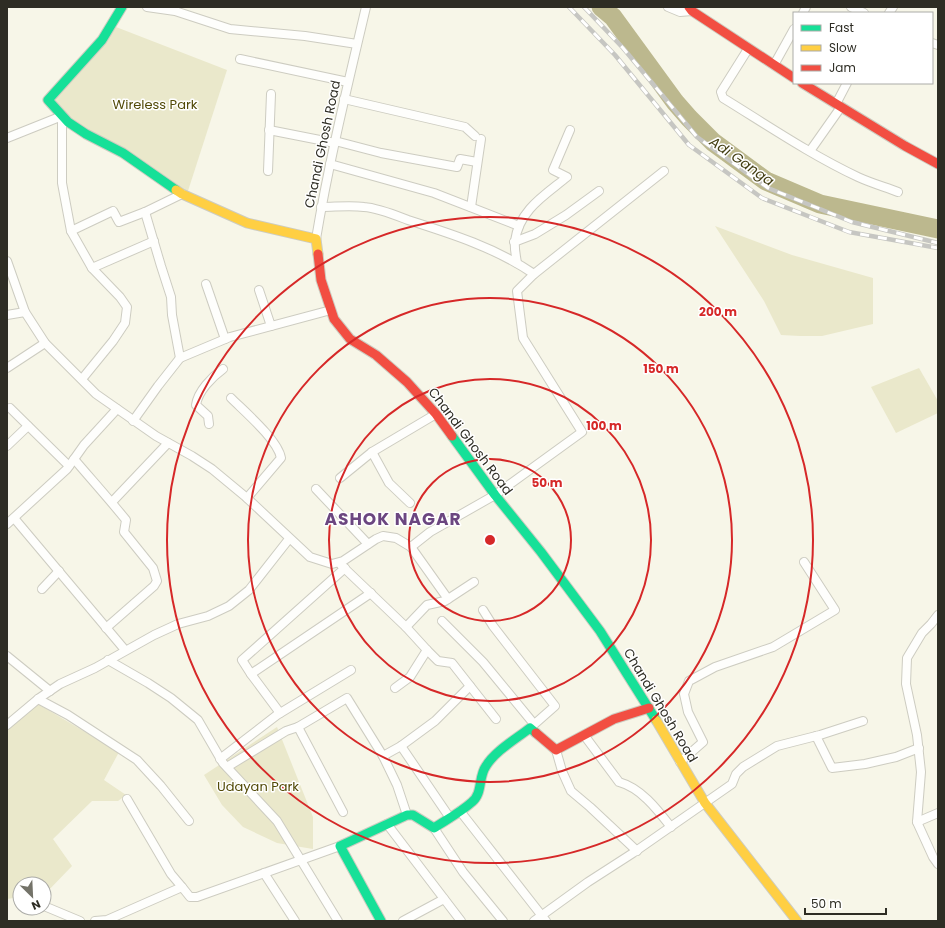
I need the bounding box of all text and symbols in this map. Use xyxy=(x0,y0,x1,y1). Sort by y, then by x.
legend xyxy=(793,12,933,84)
text: Fast xyxy=(829,19,854,36)
text: Slow xyxy=(829,39,857,56)
text: Jam xyxy=(829,59,856,76)
street label: Chandi Ghosh Road xyxy=(300,79,345,210)
park label: Wireless Park xyxy=(113,95,198,114)
water label: Adi Ganga xyxy=(705,131,779,191)
text: 200 m xyxy=(699,303,737,320)
text: 150 m xyxy=(643,360,679,377)
street label: Chandi Ghosh Road xyxy=(424,384,517,499)
text: 100 m xyxy=(586,417,622,434)
text: 50 m xyxy=(532,474,563,491)
district label: ASHOK NAGAR xyxy=(324,507,462,531)
centre of rings xyxy=(483,533,497,547)
street label: Chandi Ghosh Road xyxy=(619,645,702,766)
park label: Udayan Park xyxy=(217,777,299,796)
north arrow xyxy=(12,876,52,916)
scale bar xyxy=(805,890,886,916)
text: 50 m xyxy=(811,895,842,912)
text: N xyxy=(29,896,43,914)

